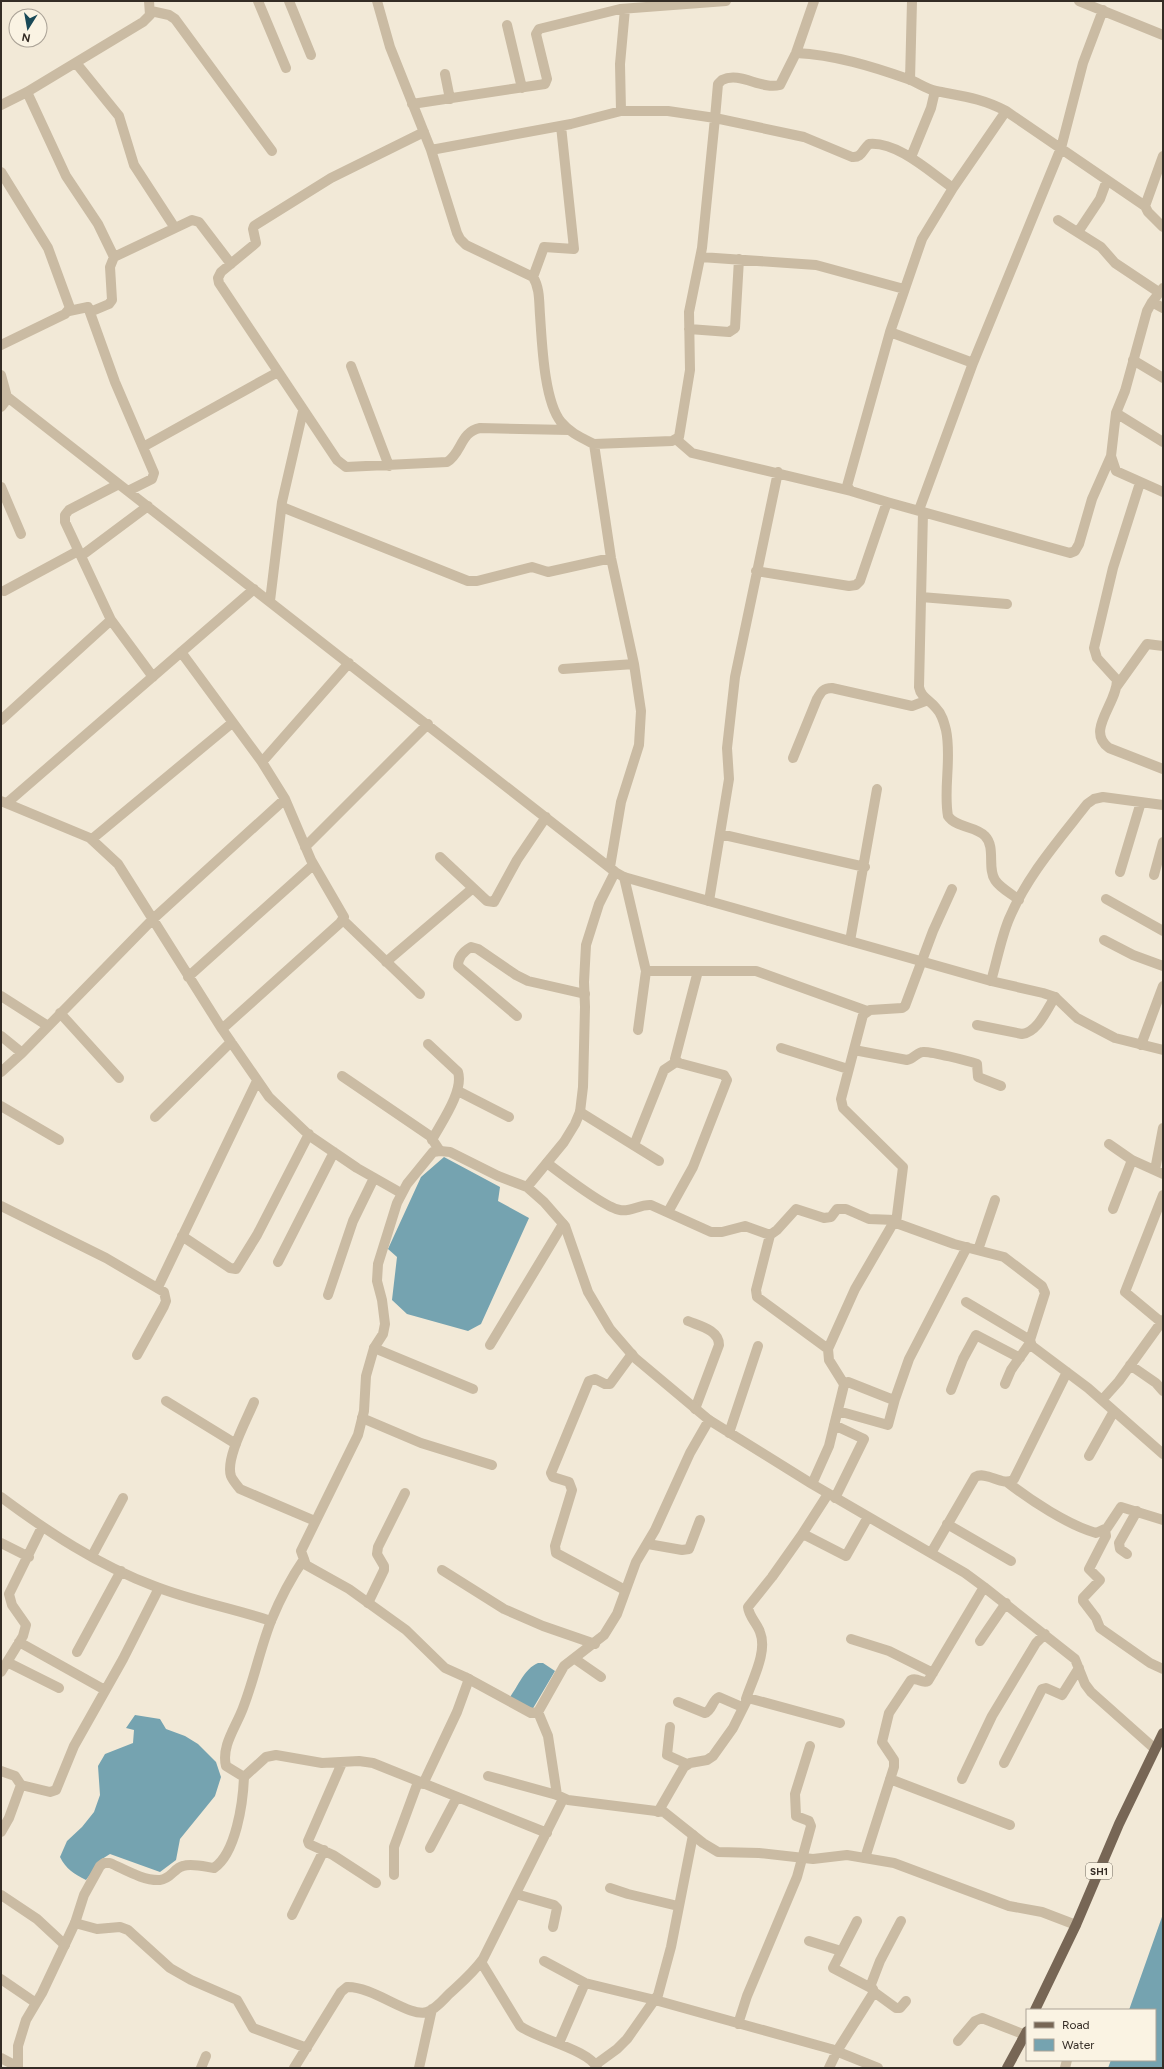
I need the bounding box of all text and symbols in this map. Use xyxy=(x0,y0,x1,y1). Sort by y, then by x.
north arrow xyxy=(8,8,48,48)
text: N xyxy=(21,30,32,45)
road number: SH1 xyxy=(1086,1863,1112,1879)
legend xyxy=(1026,2009,1156,2061)
text: Road xyxy=(1062,2018,1090,2032)
text: Water xyxy=(1062,2038,1094,2052)

